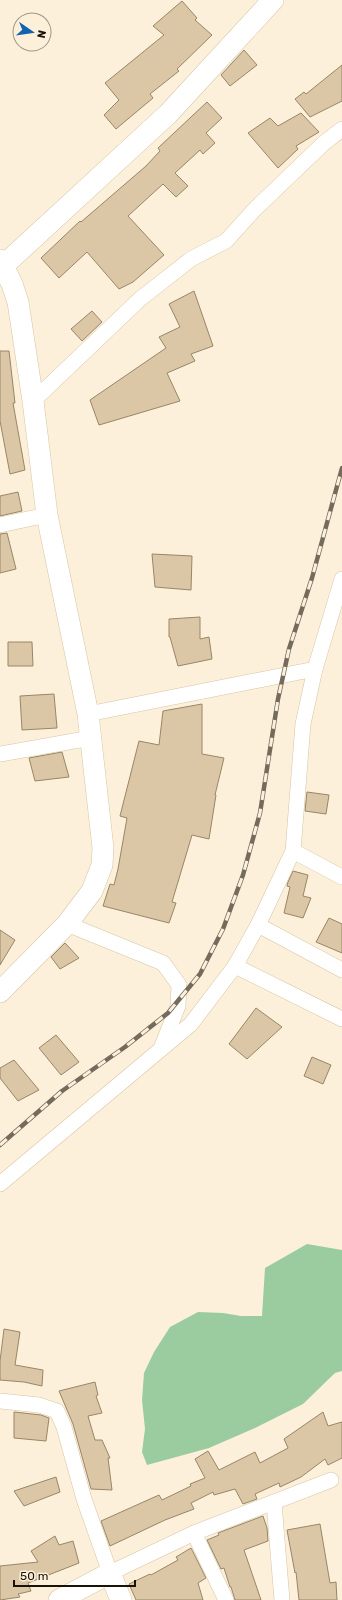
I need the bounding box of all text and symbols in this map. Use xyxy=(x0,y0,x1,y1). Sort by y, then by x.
north arrow xyxy=(12,12,52,52)
text: N xyxy=(34,29,48,40)
scale bar xyxy=(14,1562,135,1588)
text: 50 m xyxy=(20,1569,48,1583)

